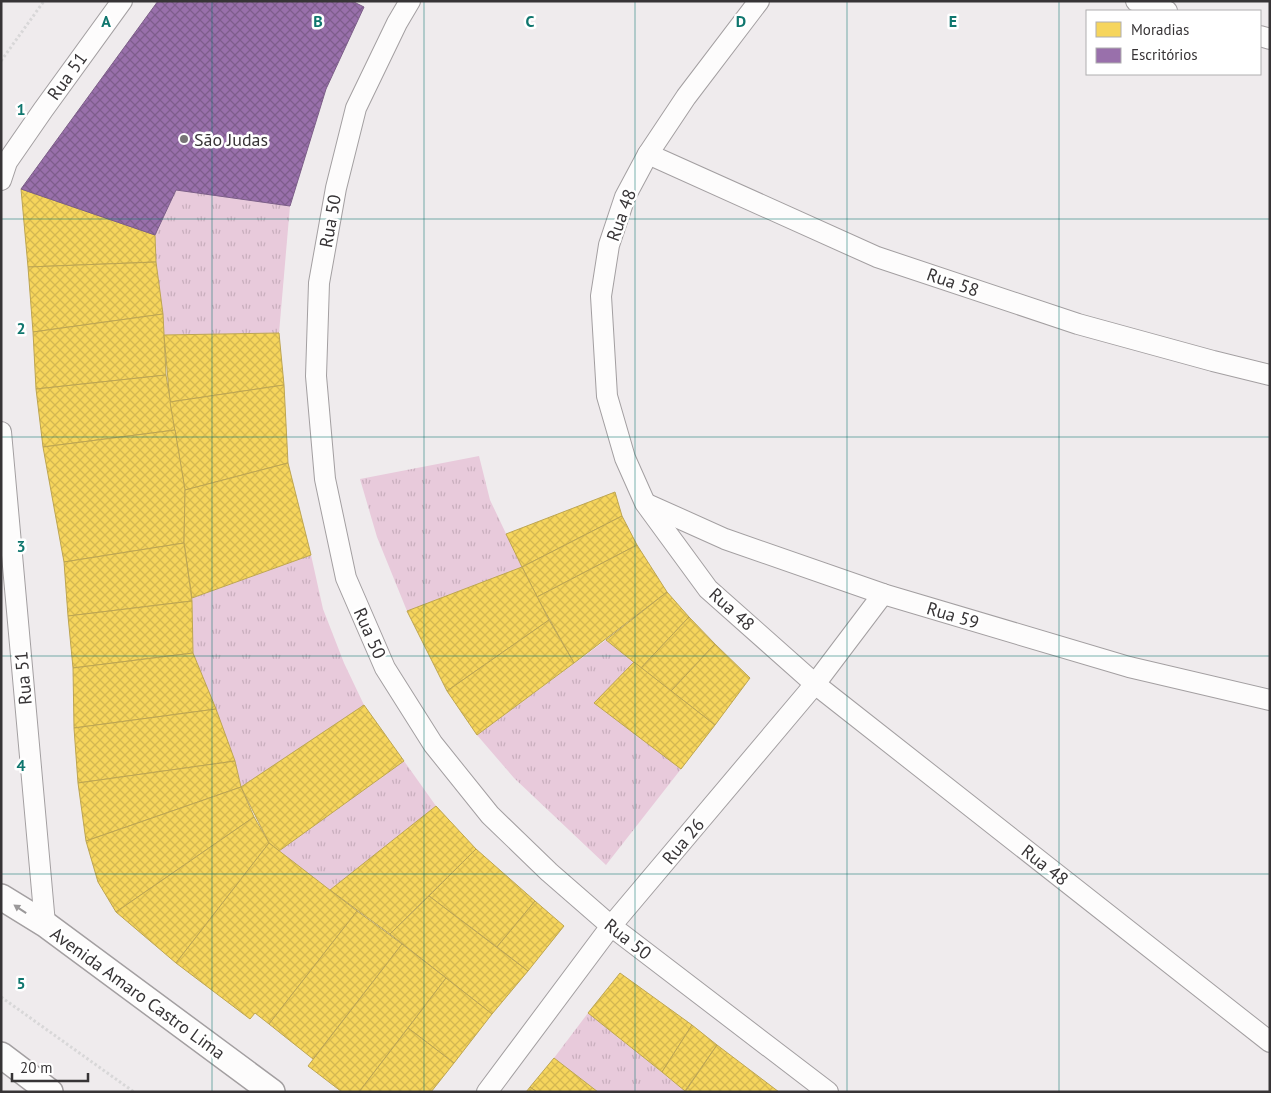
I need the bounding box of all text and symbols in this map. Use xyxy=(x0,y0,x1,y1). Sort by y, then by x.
legend xyxy=(1086,10,1261,75)
text: A xyxy=(101,11,111,31)
text: B xyxy=(313,11,323,31)
text: C xyxy=(526,11,535,31)
text: D xyxy=(736,11,746,31)
text: E xyxy=(949,11,957,31)
text: Moradias xyxy=(1131,20,1189,39)
text: Escritórios xyxy=(1131,45,1198,64)
street label: Rua 51 xyxy=(42,48,92,104)
text: 1 xyxy=(16,99,26,119)
place label: São Judas xyxy=(194,128,268,151)
marker: São Judas xyxy=(178,133,190,145)
street label: Rua 48 xyxy=(601,186,641,244)
street label: Rua 50 xyxy=(314,192,346,249)
street label: Rua 58 xyxy=(924,262,982,302)
text: 2 xyxy=(16,318,26,338)
text: 3 xyxy=(16,536,26,556)
street label: Rua 48 xyxy=(704,583,760,635)
street label: Rua 59 xyxy=(924,596,982,634)
street label: Rua 50 xyxy=(349,604,391,662)
street label: Rua 51 xyxy=(9,650,37,706)
text: 4 xyxy=(16,755,26,775)
street label: Rua 26 xyxy=(657,813,709,869)
street label: Rua 48 xyxy=(1017,839,1073,891)
one-way arrow xyxy=(13,905,27,914)
street label: Rua 50 xyxy=(600,913,656,965)
street label: Avenida Amaro Castro Lima xyxy=(46,922,230,1064)
text: 5 xyxy=(16,973,26,993)
scale bar xyxy=(12,1050,89,1082)
text: 20 m xyxy=(20,1058,53,1077)

